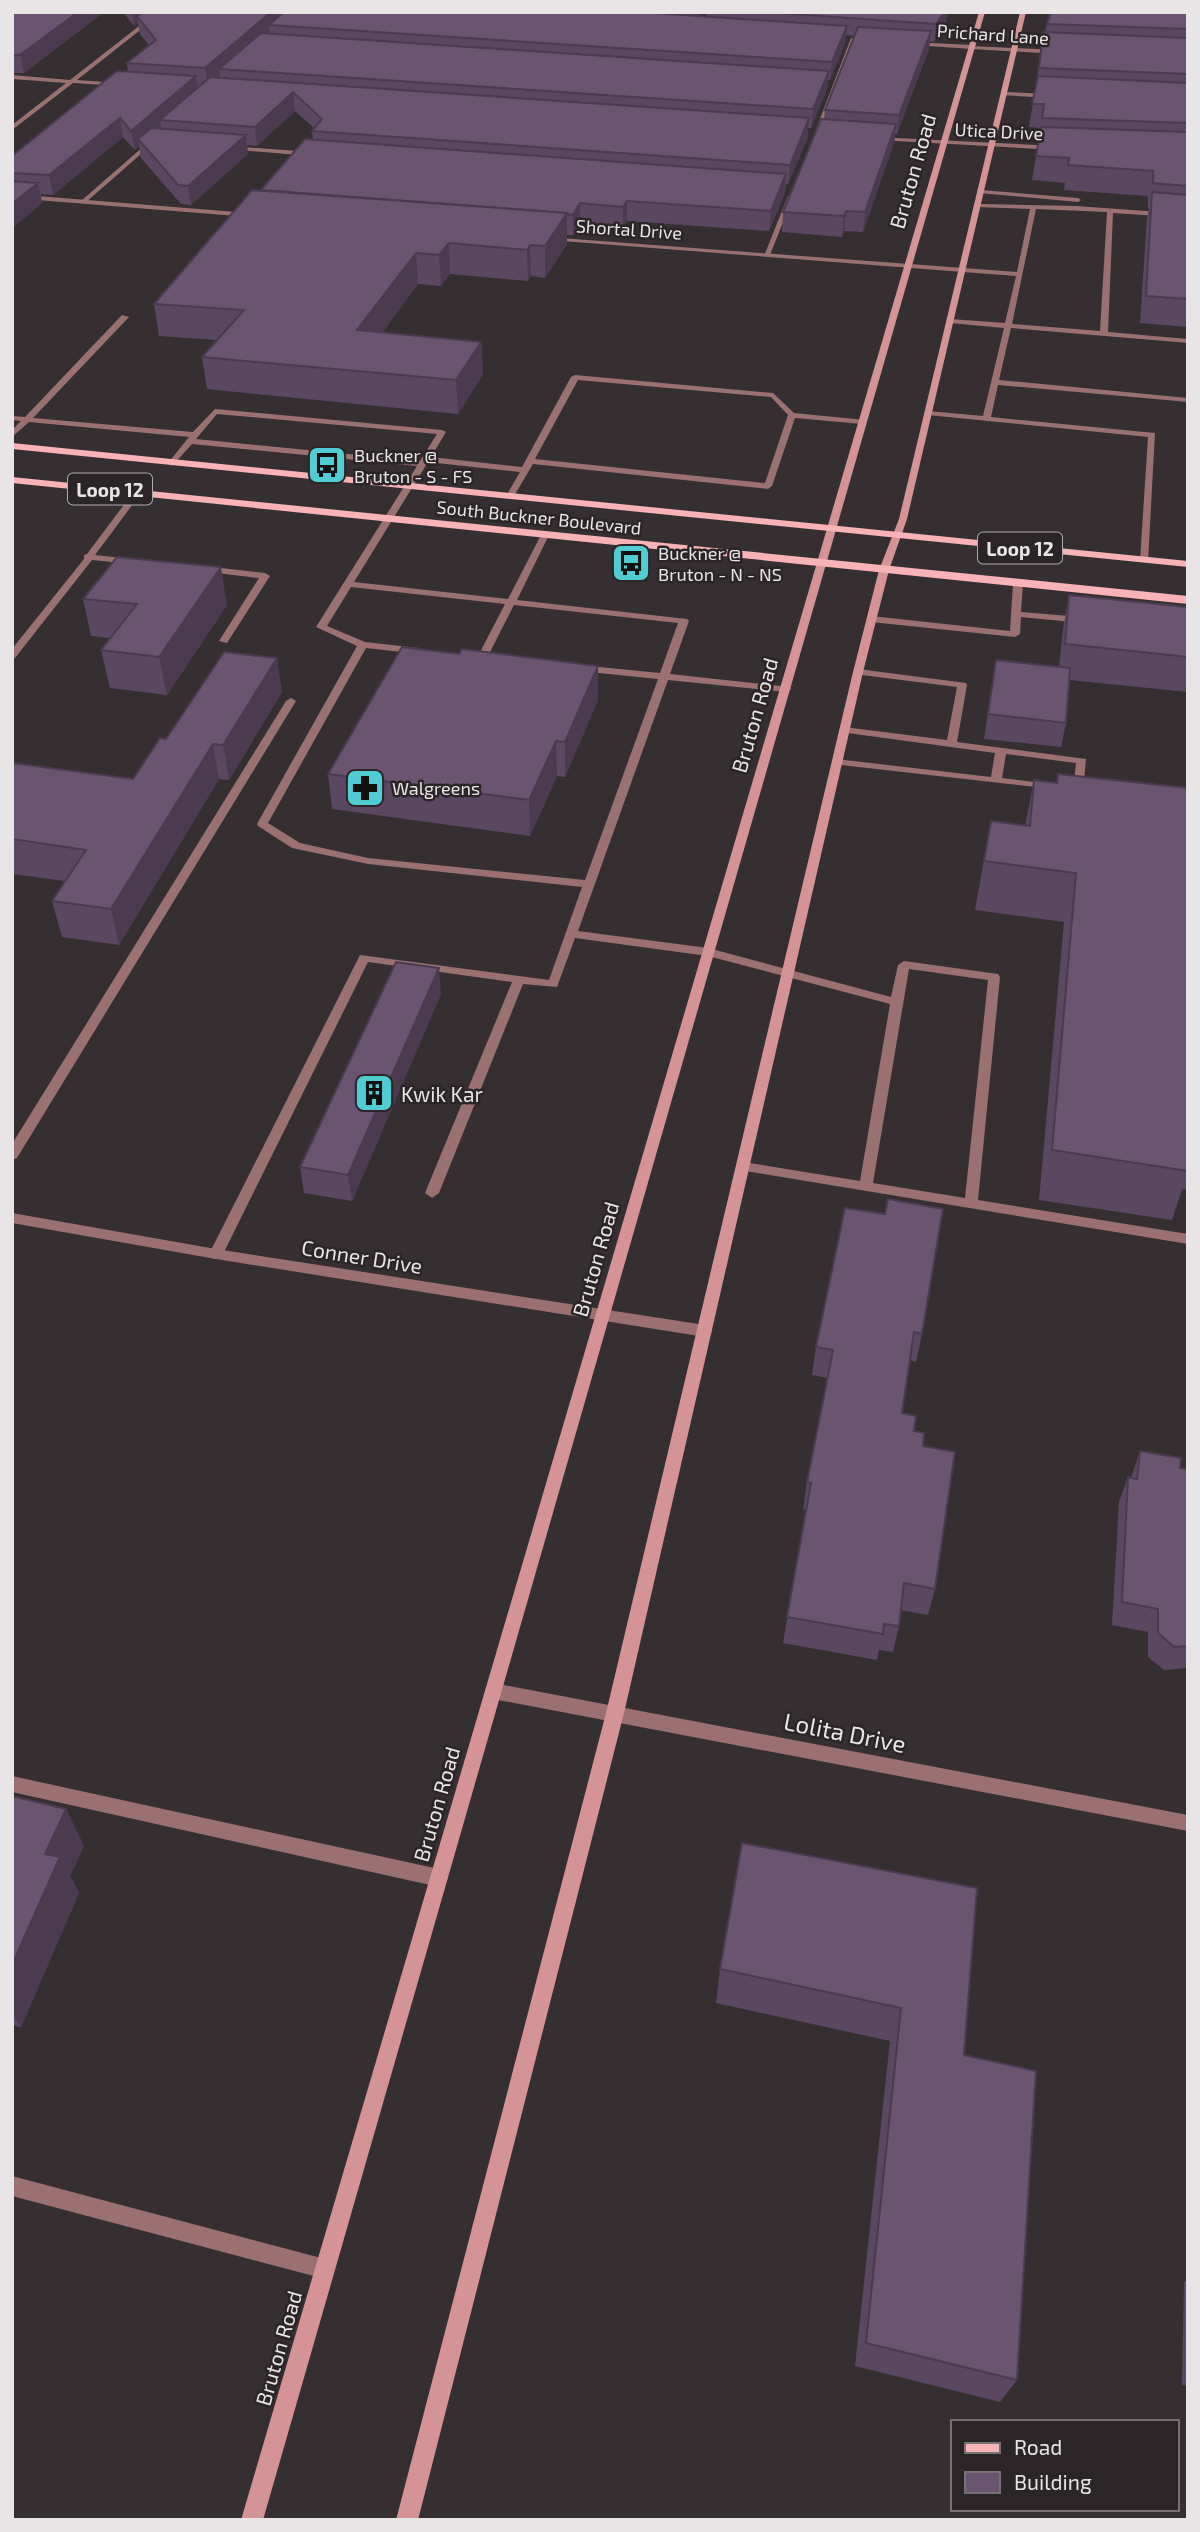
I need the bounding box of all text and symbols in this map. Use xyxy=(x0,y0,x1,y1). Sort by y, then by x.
street label: Prichard Lane xyxy=(936,19,1050,49)
street label: Bruton Road xyxy=(884,111,940,231)
street label: Utica Drive xyxy=(954,118,1044,144)
street label: Shortal Drive xyxy=(575,214,683,244)
bus stop icon: Buckner @ Bruton - S - FS xyxy=(306,444,348,486)
place label: Buckner @ Bruton - S - FS xyxy=(354,444,472,487)
road number: Loop 12 xyxy=(68,474,152,504)
street label: South Buckner Boulevard xyxy=(436,495,642,539)
road number: Loop 12 xyxy=(978,533,1062,564)
bus stop icon: Buckner @ Bruton - N - NS xyxy=(610,542,652,584)
place label: Buckner @ Bruton - N - NS xyxy=(658,542,782,585)
street label: Bruton Road xyxy=(726,655,782,775)
pharmacy icon: Walgreens xyxy=(344,767,386,809)
place label: Walgreens xyxy=(392,777,480,799)
building icon: Kwik Kar xyxy=(353,1072,395,1114)
place label: Kwik Kar xyxy=(401,1081,484,1106)
street label: Bruton Road xyxy=(567,1199,623,1319)
street label: Conner Drive xyxy=(300,1234,424,1278)
street label: Lolita Drive xyxy=(782,1706,908,1758)
street label: Bruton Road xyxy=(408,1744,464,1864)
street label: Bruton Road xyxy=(250,2288,306,2408)
legend xyxy=(951,2420,1179,2511)
text: Road xyxy=(1014,2434,1062,2459)
text: Building xyxy=(1014,2469,1092,2494)

